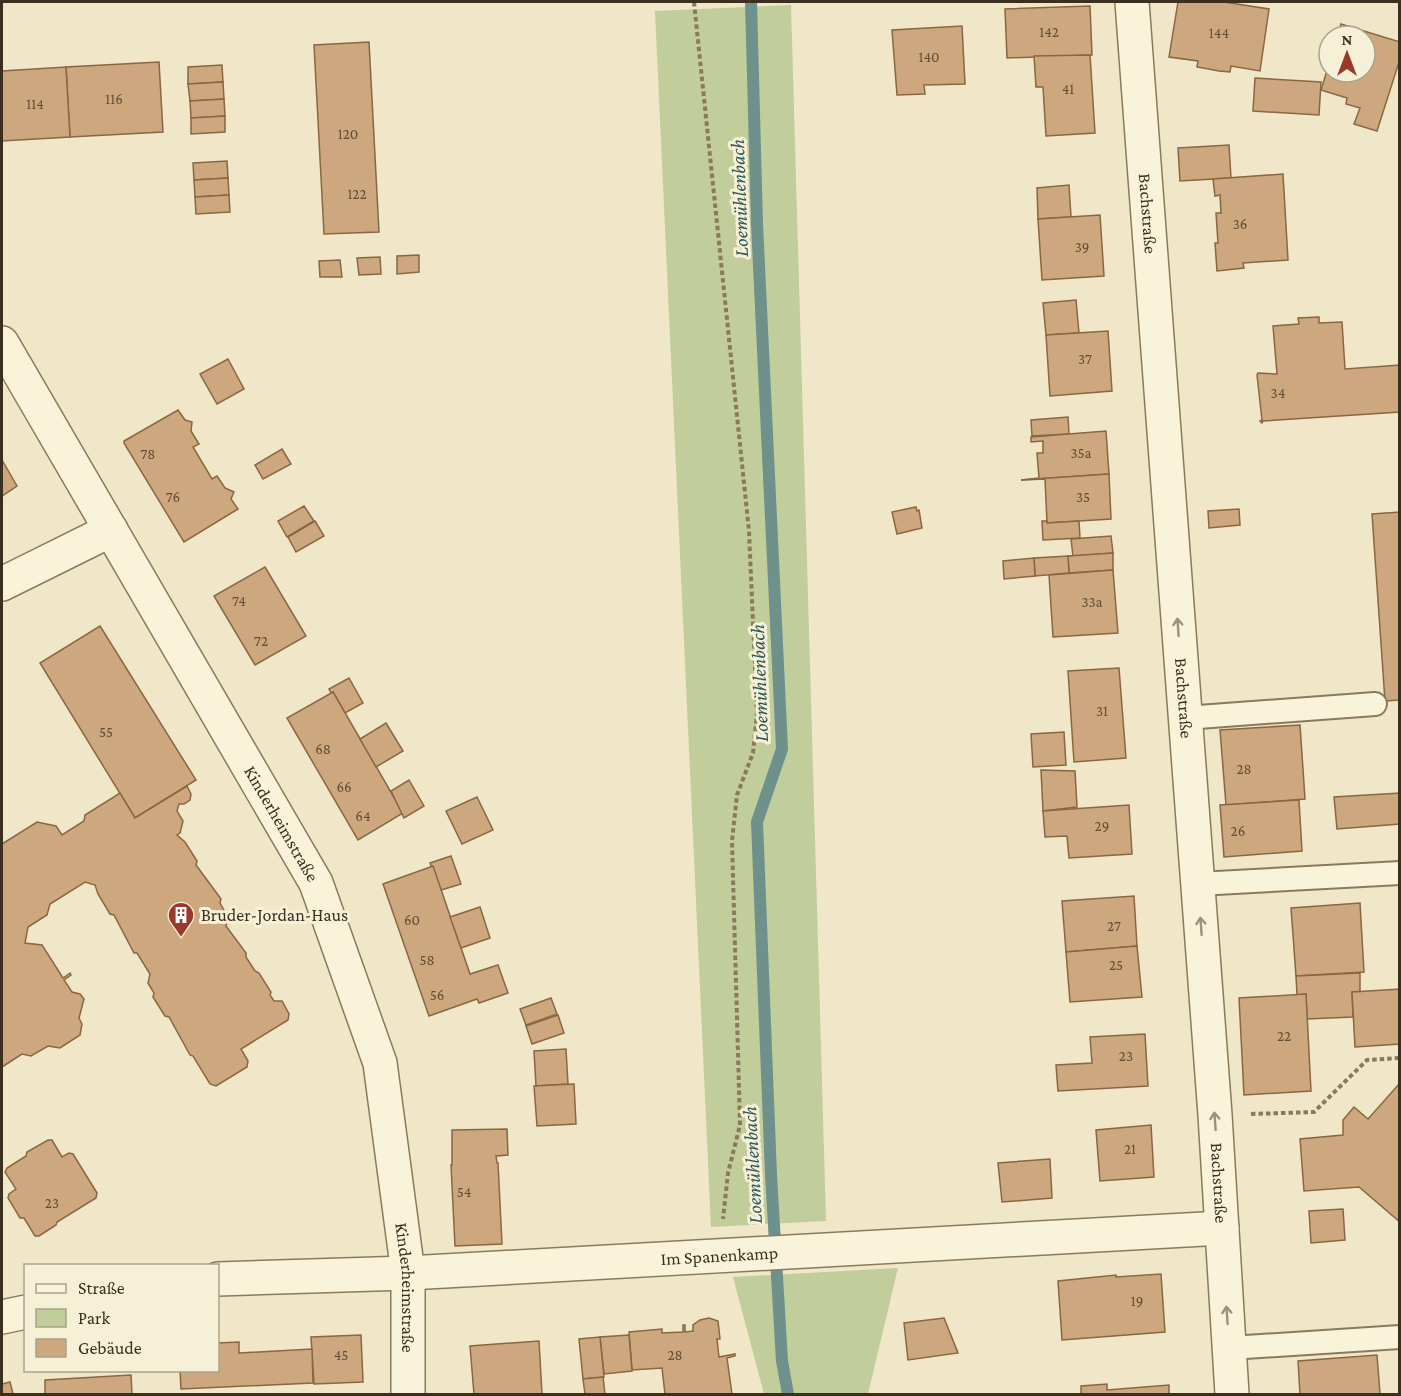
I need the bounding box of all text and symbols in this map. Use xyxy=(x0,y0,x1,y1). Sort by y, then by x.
house number: 142 xyxy=(1039,24,1059,40)
north arrow xyxy=(1317,24,1377,84)
house number: 144 xyxy=(1209,25,1229,41)
text: N xyxy=(1342,31,1353,48)
house number: 140 xyxy=(918,49,940,65)
house number: 41 xyxy=(1062,81,1074,97)
house number: 116 xyxy=(105,91,123,107)
house number: 114 xyxy=(26,96,44,112)
house number: 120 xyxy=(338,126,358,142)
water label: Loemühlenbach xyxy=(726,139,752,257)
street label: Bachstraße xyxy=(1135,172,1161,254)
house number: 122 xyxy=(347,186,367,202)
house number: 36 xyxy=(1233,216,1247,232)
house number: 39 xyxy=(1075,239,1089,255)
house number: 37 xyxy=(1078,351,1092,367)
house number: 34 xyxy=(1271,385,1285,401)
house number: 35a xyxy=(1070,445,1092,461)
house number: 78 xyxy=(141,446,155,462)
house number: 76 xyxy=(166,489,180,505)
house number: 35 xyxy=(1076,489,1090,505)
house number: 74 xyxy=(232,593,246,609)
house number: 33a xyxy=(1081,594,1103,610)
one-way arrow xyxy=(1173,617,1184,637)
water label: Loemühlenbach xyxy=(746,624,772,742)
house number: 72 xyxy=(254,633,268,649)
street label: Bachstraße xyxy=(1171,657,1197,739)
house number: 31 xyxy=(1096,703,1108,719)
house number: 55 xyxy=(99,724,113,740)
house number: 68 xyxy=(315,741,331,757)
house number: 28 xyxy=(1236,761,1252,777)
street label: Kinderheimstraße xyxy=(240,762,323,885)
house number: 66 xyxy=(336,779,352,795)
house number: 64 xyxy=(355,808,371,824)
house number: 29 xyxy=(1095,818,1109,834)
house number: 26 xyxy=(1231,823,1245,839)
building icon: Bruder-Jordan-Haus xyxy=(166,900,196,938)
place label: Bruder-Jordan-Haus xyxy=(201,905,348,925)
house number: 60 xyxy=(404,912,420,928)
one-way arrow xyxy=(1195,917,1206,937)
house number: 27 xyxy=(1107,918,1121,934)
house number: 58 xyxy=(419,952,435,968)
house number: 25 xyxy=(1109,957,1123,973)
house number: 56 xyxy=(430,987,444,1003)
house number: 22 xyxy=(1277,1028,1291,1044)
house number: 23 xyxy=(1119,1048,1133,1064)
water label: Loemühlenbach xyxy=(738,1106,766,1224)
one-way arrow xyxy=(1209,1111,1220,1131)
house number: 21 xyxy=(1124,1141,1136,1157)
street label: Bachstraße xyxy=(1207,1142,1232,1224)
house number: 54 xyxy=(457,1184,471,1200)
house number: 23 xyxy=(45,1195,59,1211)
street label: Kinderheimstraße xyxy=(391,1221,418,1353)
street label: Im Spanenkamp xyxy=(660,1243,779,1269)
legend xyxy=(24,1264,219,1372)
text: Straße xyxy=(78,1278,125,1298)
house number: 19 xyxy=(1131,1293,1143,1309)
one-way arrow xyxy=(1222,1306,1233,1326)
text: Park xyxy=(78,1308,110,1328)
text: Gebäude xyxy=(78,1338,142,1358)
house number: 45 xyxy=(334,1347,348,1363)
house number: 28 xyxy=(667,1347,683,1363)

